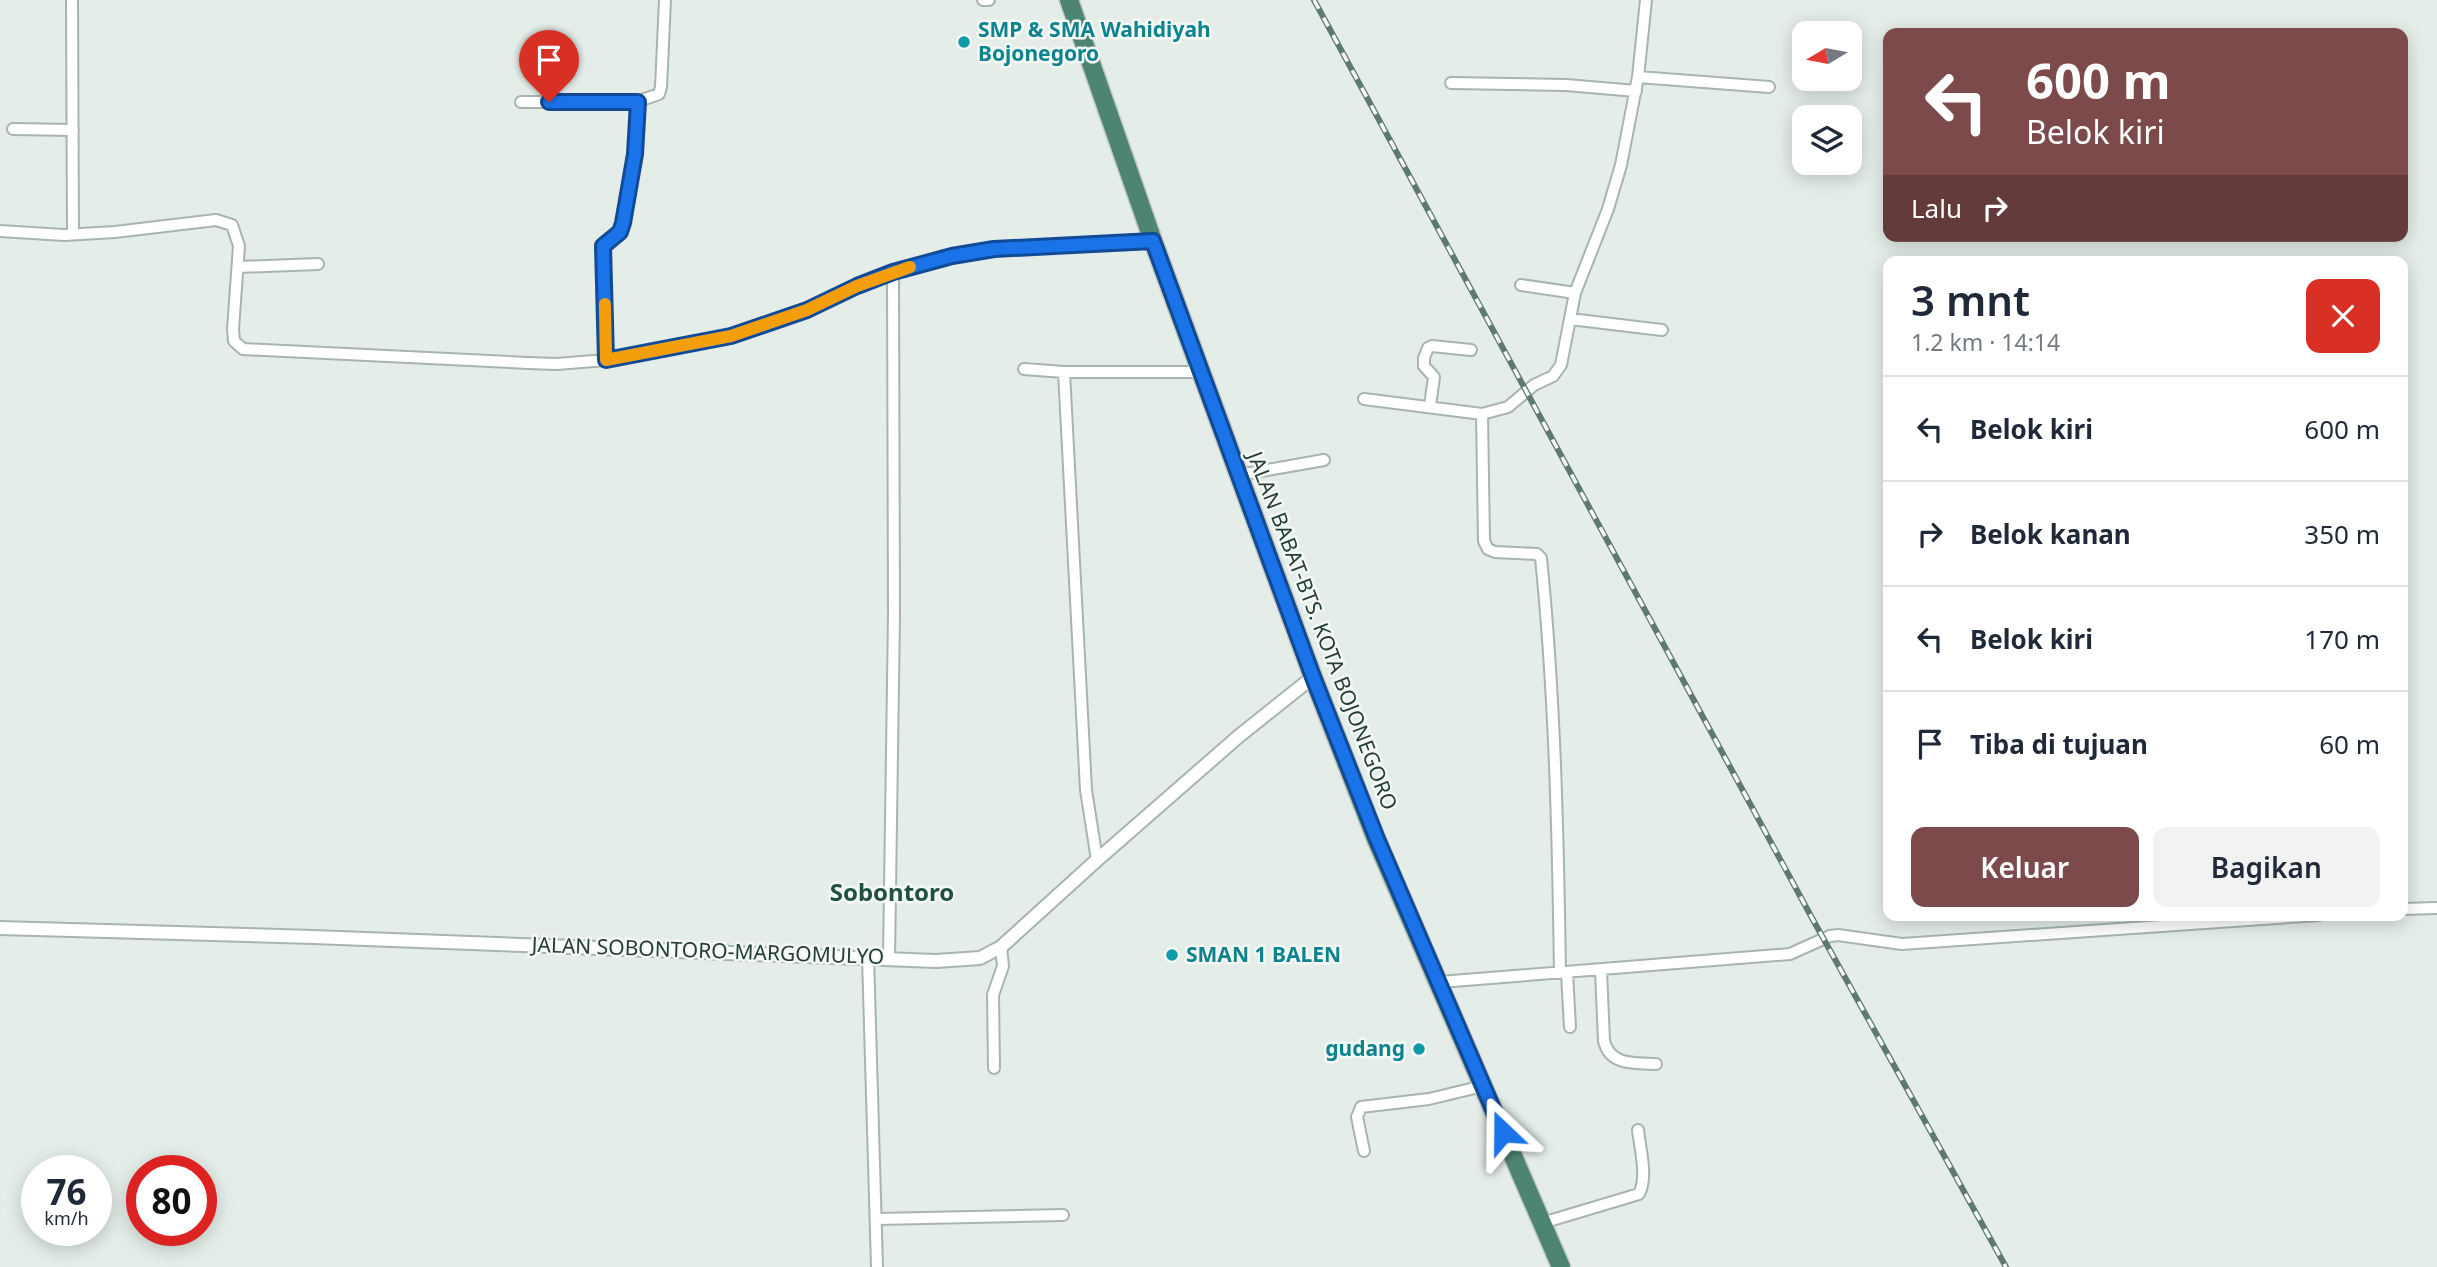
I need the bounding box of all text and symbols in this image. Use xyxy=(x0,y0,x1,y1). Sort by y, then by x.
place label: SMP & SMA Wahidiyah Bojonegoro xyxy=(978,15,1211,67)
north arrow xyxy=(1792,21,1862,91)
map controls xyxy=(1792,21,1862,175)
pin xyxy=(519,30,579,102)
marker: SMP & SMA Wahidiyah Bojonegoro xyxy=(956,34,972,50)
icon: arrive xyxy=(530,41,568,79)
text: 600 m xyxy=(2026,47,2171,113)
icon: left xyxy=(1911,56,2002,147)
button: layers xyxy=(1792,105,1862,175)
text: Belok kiri xyxy=(2026,110,2165,153)
icon: right xyxy=(1976,189,2014,227)
text: Lalu xyxy=(1911,190,1962,226)
text: 3 mnt xyxy=(1911,271,2030,328)
button: close xyxy=(2306,279,2380,353)
text: 1.2 km · 14:14 xyxy=(1911,326,2060,358)
icon: left xyxy=(1911,410,1949,448)
text: Belok kiri xyxy=(1970,411,2093,447)
text: 600 m xyxy=(2304,411,2380,447)
street label: JALAN BABAT-BTS. KOTA BOJONEGORO xyxy=(1241,446,1404,814)
icon: right xyxy=(1911,515,1949,553)
text: Belok kanan xyxy=(1970,516,2131,552)
text: 350 m xyxy=(2304,516,2380,552)
icon: left xyxy=(1911,620,1949,658)
text: Belok kiri xyxy=(1970,621,2093,657)
text: 170 m xyxy=(2304,621,2380,657)
icon: arrive xyxy=(1911,725,1949,763)
text: Tiba di tujuan xyxy=(1970,726,2148,762)
text: 60 m xyxy=(2319,726,2380,762)
button: Keluar xyxy=(1911,827,2139,907)
button: Bagikan xyxy=(2153,827,2380,907)
district label: Sobontoro xyxy=(830,875,954,908)
street label: JALAN SOBONTORO-MARGOMULYO xyxy=(529,930,885,970)
place label: SMAN 1 BALEN xyxy=(1186,940,1341,968)
marker: SMAN 1 BALEN xyxy=(1164,947,1180,963)
place label: gudang xyxy=(1325,1034,1405,1062)
marker: gudang xyxy=(1411,1041,1427,1057)
position arrow xyxy=(1466,1095,1540,1169)
speed limit sign: 80 xyxy=(126,1155,217,1246)
text: 76 xyxy=(46,1168,87,1215)
text: km/h xyxy=(44,1206,89,1230)

